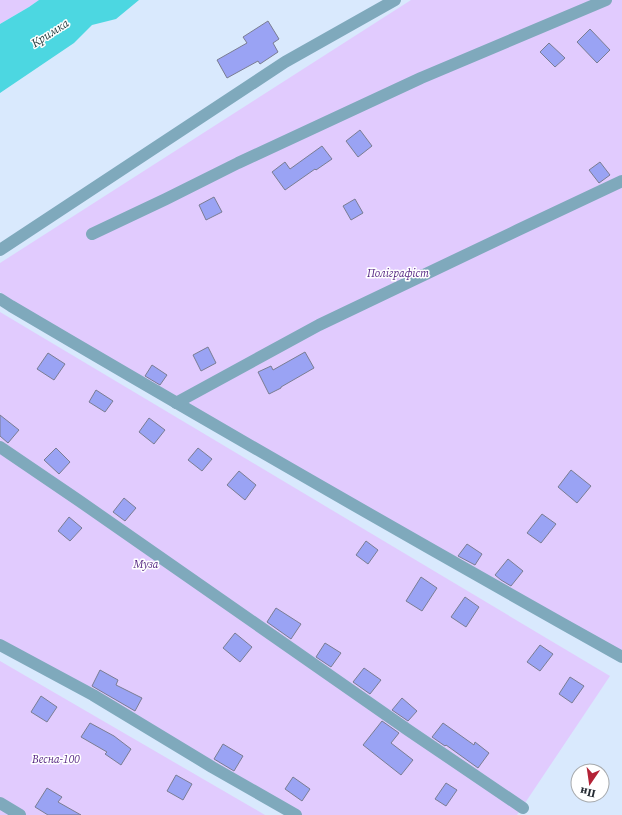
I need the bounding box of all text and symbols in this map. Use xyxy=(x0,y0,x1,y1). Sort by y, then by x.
water label: Кримка xyxy=(27,15,72,52)
park label: Поліграфіст xyxy=(366,266,429,281)
park label: Муза xyxy=(132,557,159,572)
park label: Весна-100 xyxy=(31,752,80,767)
north arrow xyxy=(570,763,610,803)
text: Пн xyxy=(579,783,597,801)

